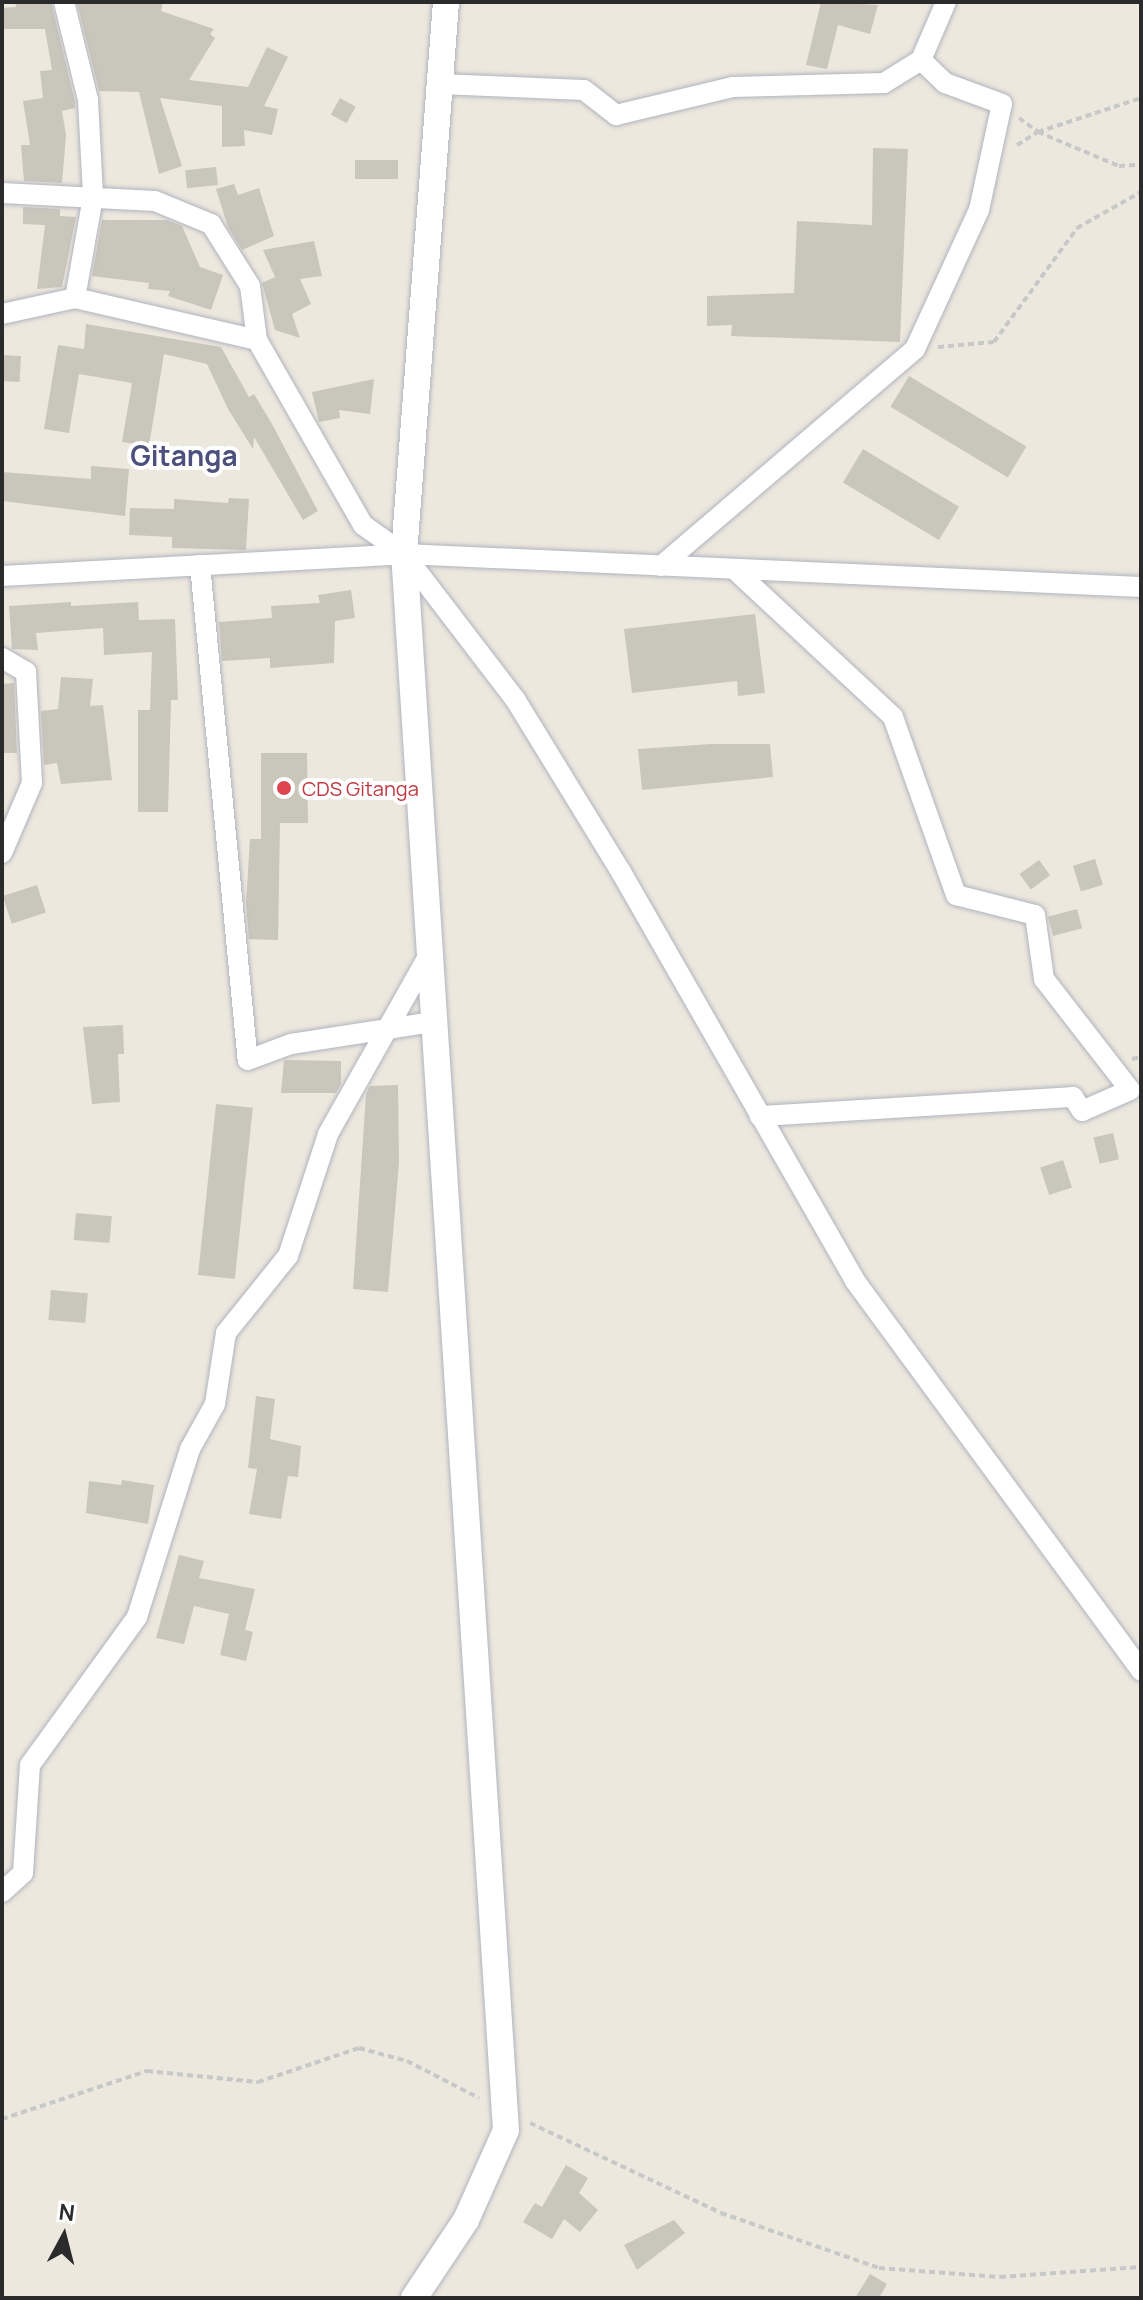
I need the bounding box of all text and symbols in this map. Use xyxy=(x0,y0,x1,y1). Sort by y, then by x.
district label: Gitanga xyxy=(130,438,238,472)
place label: CDS Gitanga xyxy=(302,776,419,800)
marker: CDS Gitanga xyxy=(273,777,295,799)
north arrow xyxy=(24,2196,104,2276)
text: N xyxy=(57,2196,77,2228)

